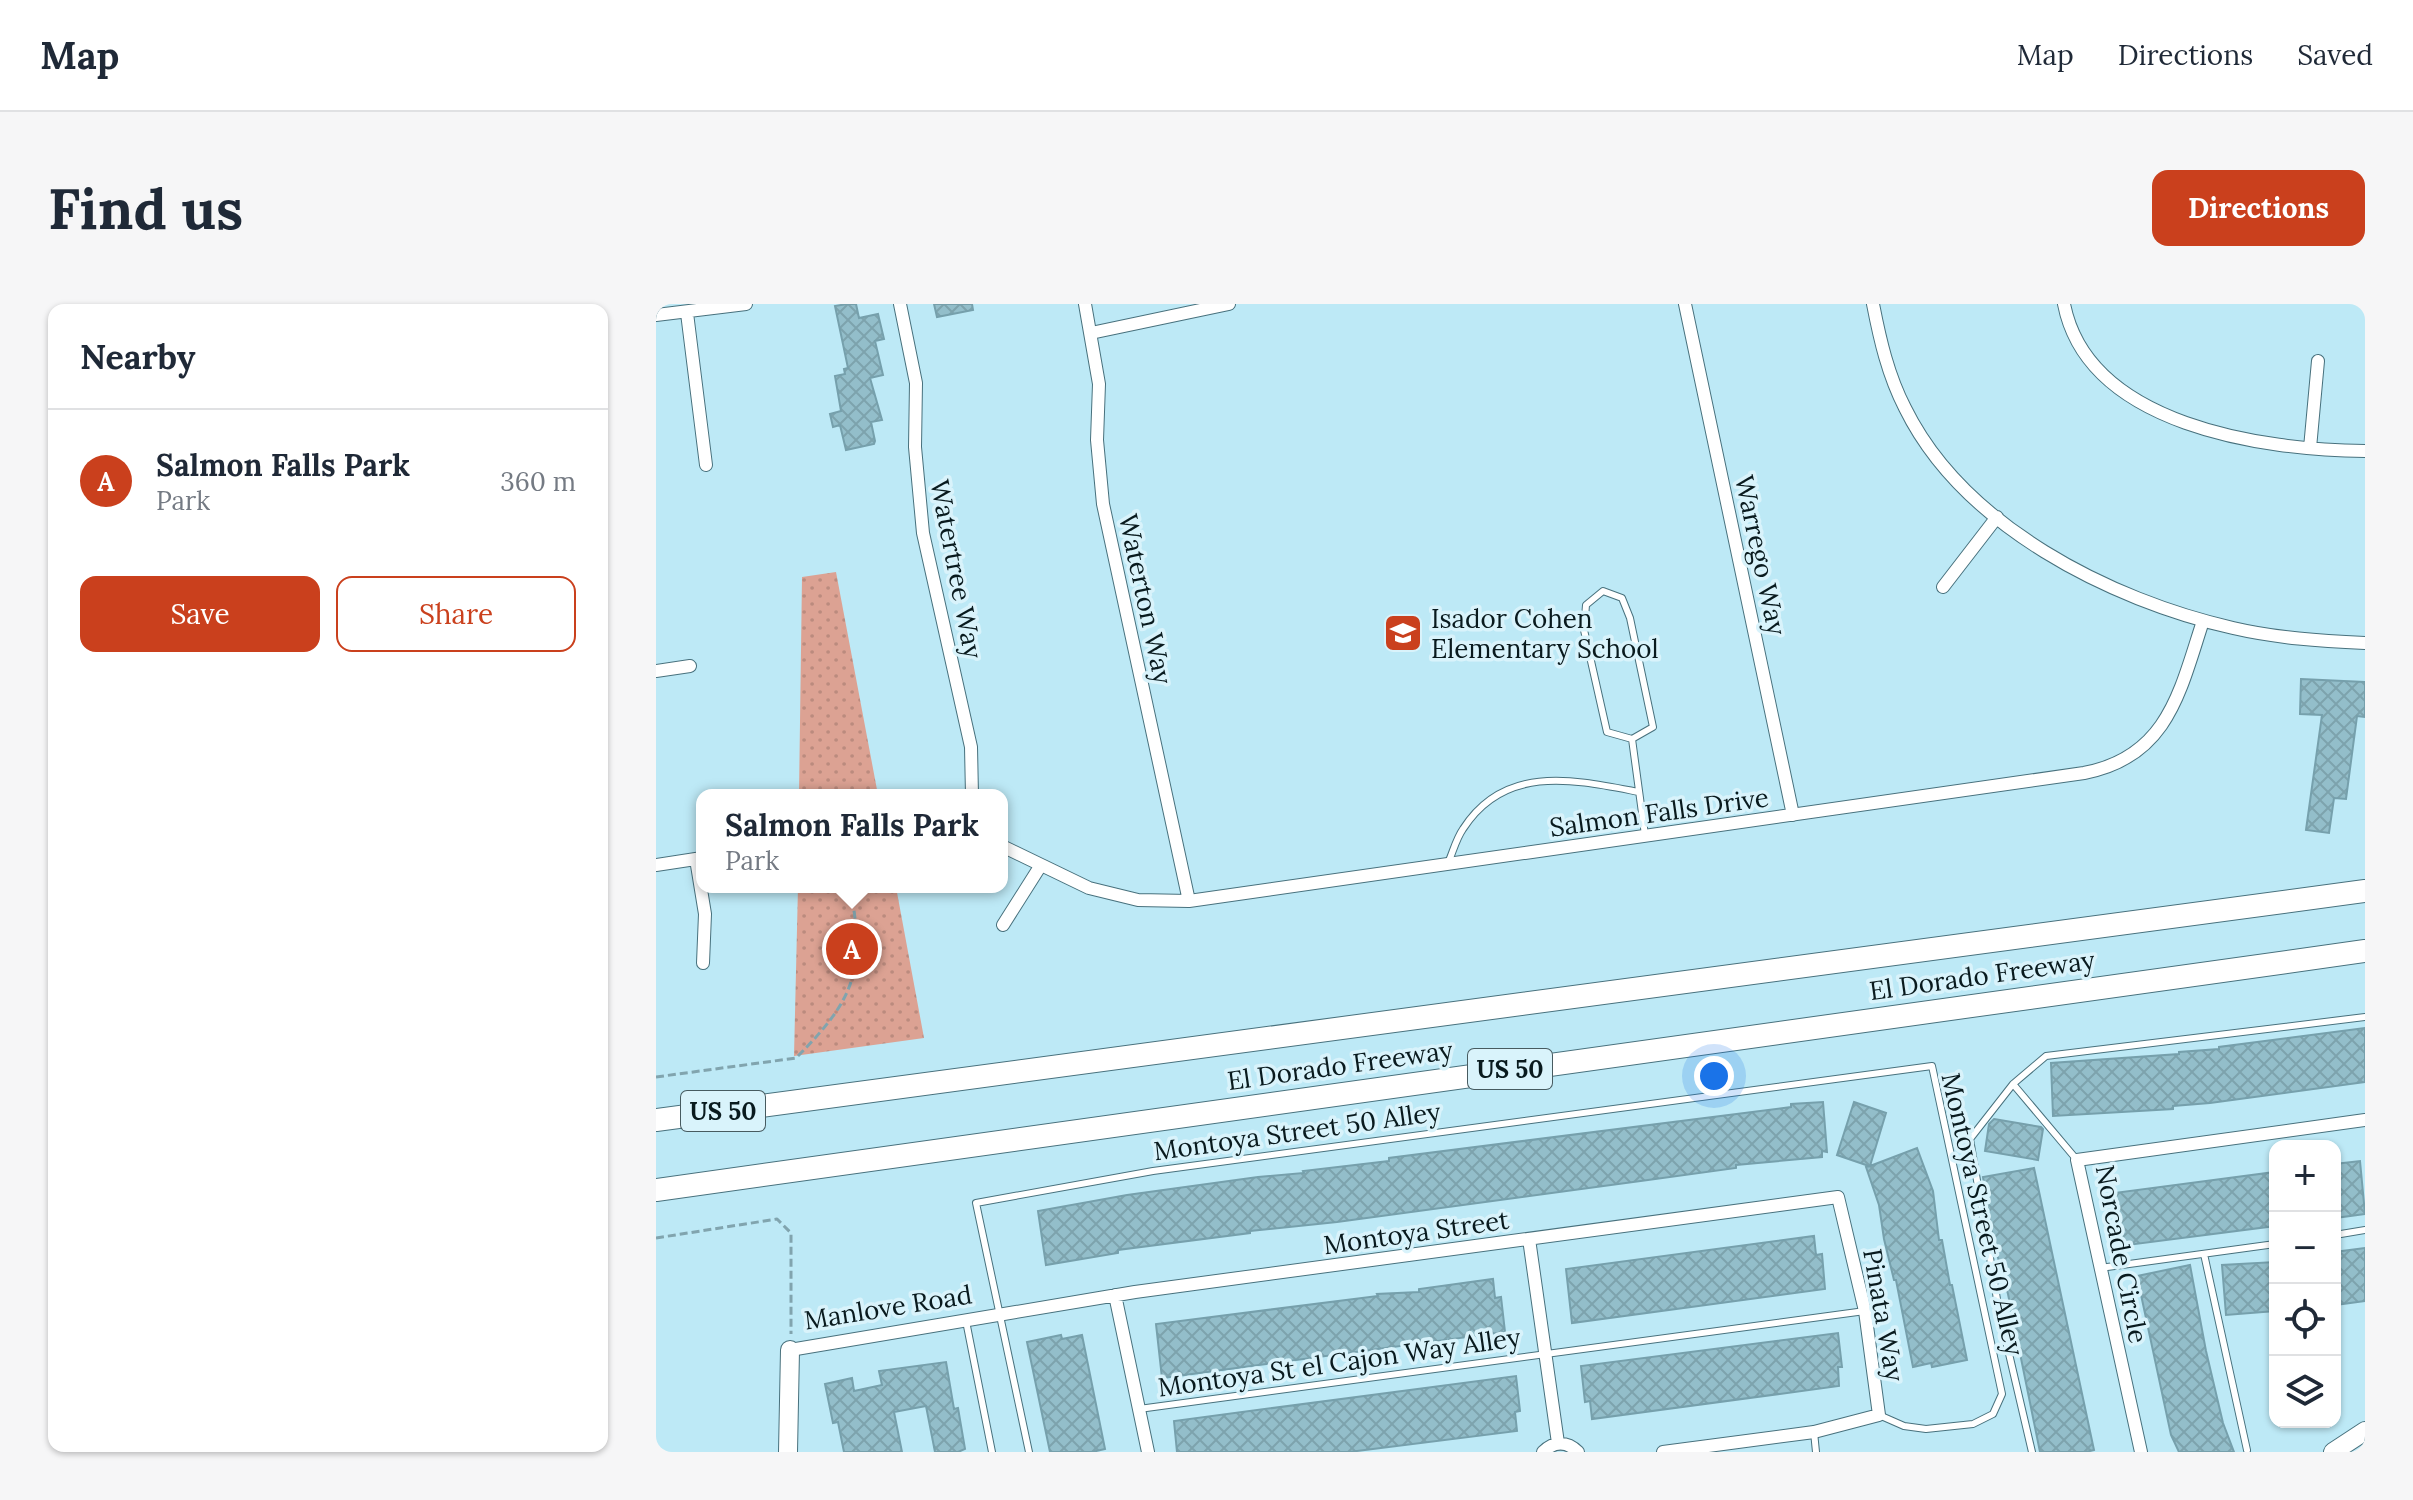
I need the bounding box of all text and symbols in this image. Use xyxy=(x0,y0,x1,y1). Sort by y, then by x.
text: Map xyxy=(40,31,119,79)
text: Map xyxy=(2017,37,2074,73)
text: Directions xyxy=(2118,37,2253,73)
text: Saved xyxy=(2297,37,2373,73)
button: Directions xyxy=(2152,170,2365,246)
text: Find us xyxy=(48,173,243,244)
text: Nearby xyxy=(80,335,196,378)
text: Salmon Falls Park xyxy=(156,446,410,484)
text: A xyxy=(97,465,115,498)
text: 360 m xyxy=(500,465,576,498)
street label: Warrego Way xyxy=(1728,472,1794,638)
street label: Watertree Way xyxy=(923,477,991,661)
text: Park xyxy=(156,484,210,517)
street label: Waterton Way xyxy=(1112,511,1180,687)
button: Save xyxy=(80,576,320,652)
button: Share xyxy=(336,576,576,652)
place label: Isador Cohen Elementary School xyxy=(1431,602,1659,665)
school or university icon: Isador Cohen Elementary School xyxy=(1382,612,1424,654)
street label: Salmon Falls Drive xyxy=(1547,780,1771,844)
popup xyxy=(696,789,1008,893)
text: Salmon Falls Park xyxy=(725,806,979,844)
text: Park xyxy=(725,844,779,877)
pin: A xyxy=(826,919,878,979)
street label: El Dorado Freeway xyxy=(1867,943,2097,1007)
street label: El Dorado Freeway xyxy=(1225,1033,1455,1097)
road number: US 50 xyxy=(1468,1049,1552,1089)
your location xyxy=(1694,1056,1734,1096)
street label: Montoya Street 50 Alley xyxy=(1934,1069,2032,1359)
road number: US 50 xyxy=(681,1091,765,1131)
street label: Montoya Street 50 Alley xyxy=(1151,1094,1443,1167)
map controls xyxy=(2269,1140,2341,1428)
button: + xyxy=(2269,1140,2341,1212)
street label: Norcade Circle xyxy=(2089,1162,2155,1346)
street label: Montoya Street xyxy=(1321,1203,1511,1261)
button: − xyxy=(2269,1212,2341,1284)
street label: Pinata Way xyxy=(1856,1246,1912,1384)
street label: Manlove Road xyxy=(802,1277,974,1337)
button: locate xyxy=(2269,1284,2341,1356)
street label: Montoya St el Cajon Way Alley xyxy=(1156,1320,1523,1404)
button: layers xyxy=(2269,1356,2341,1428)

